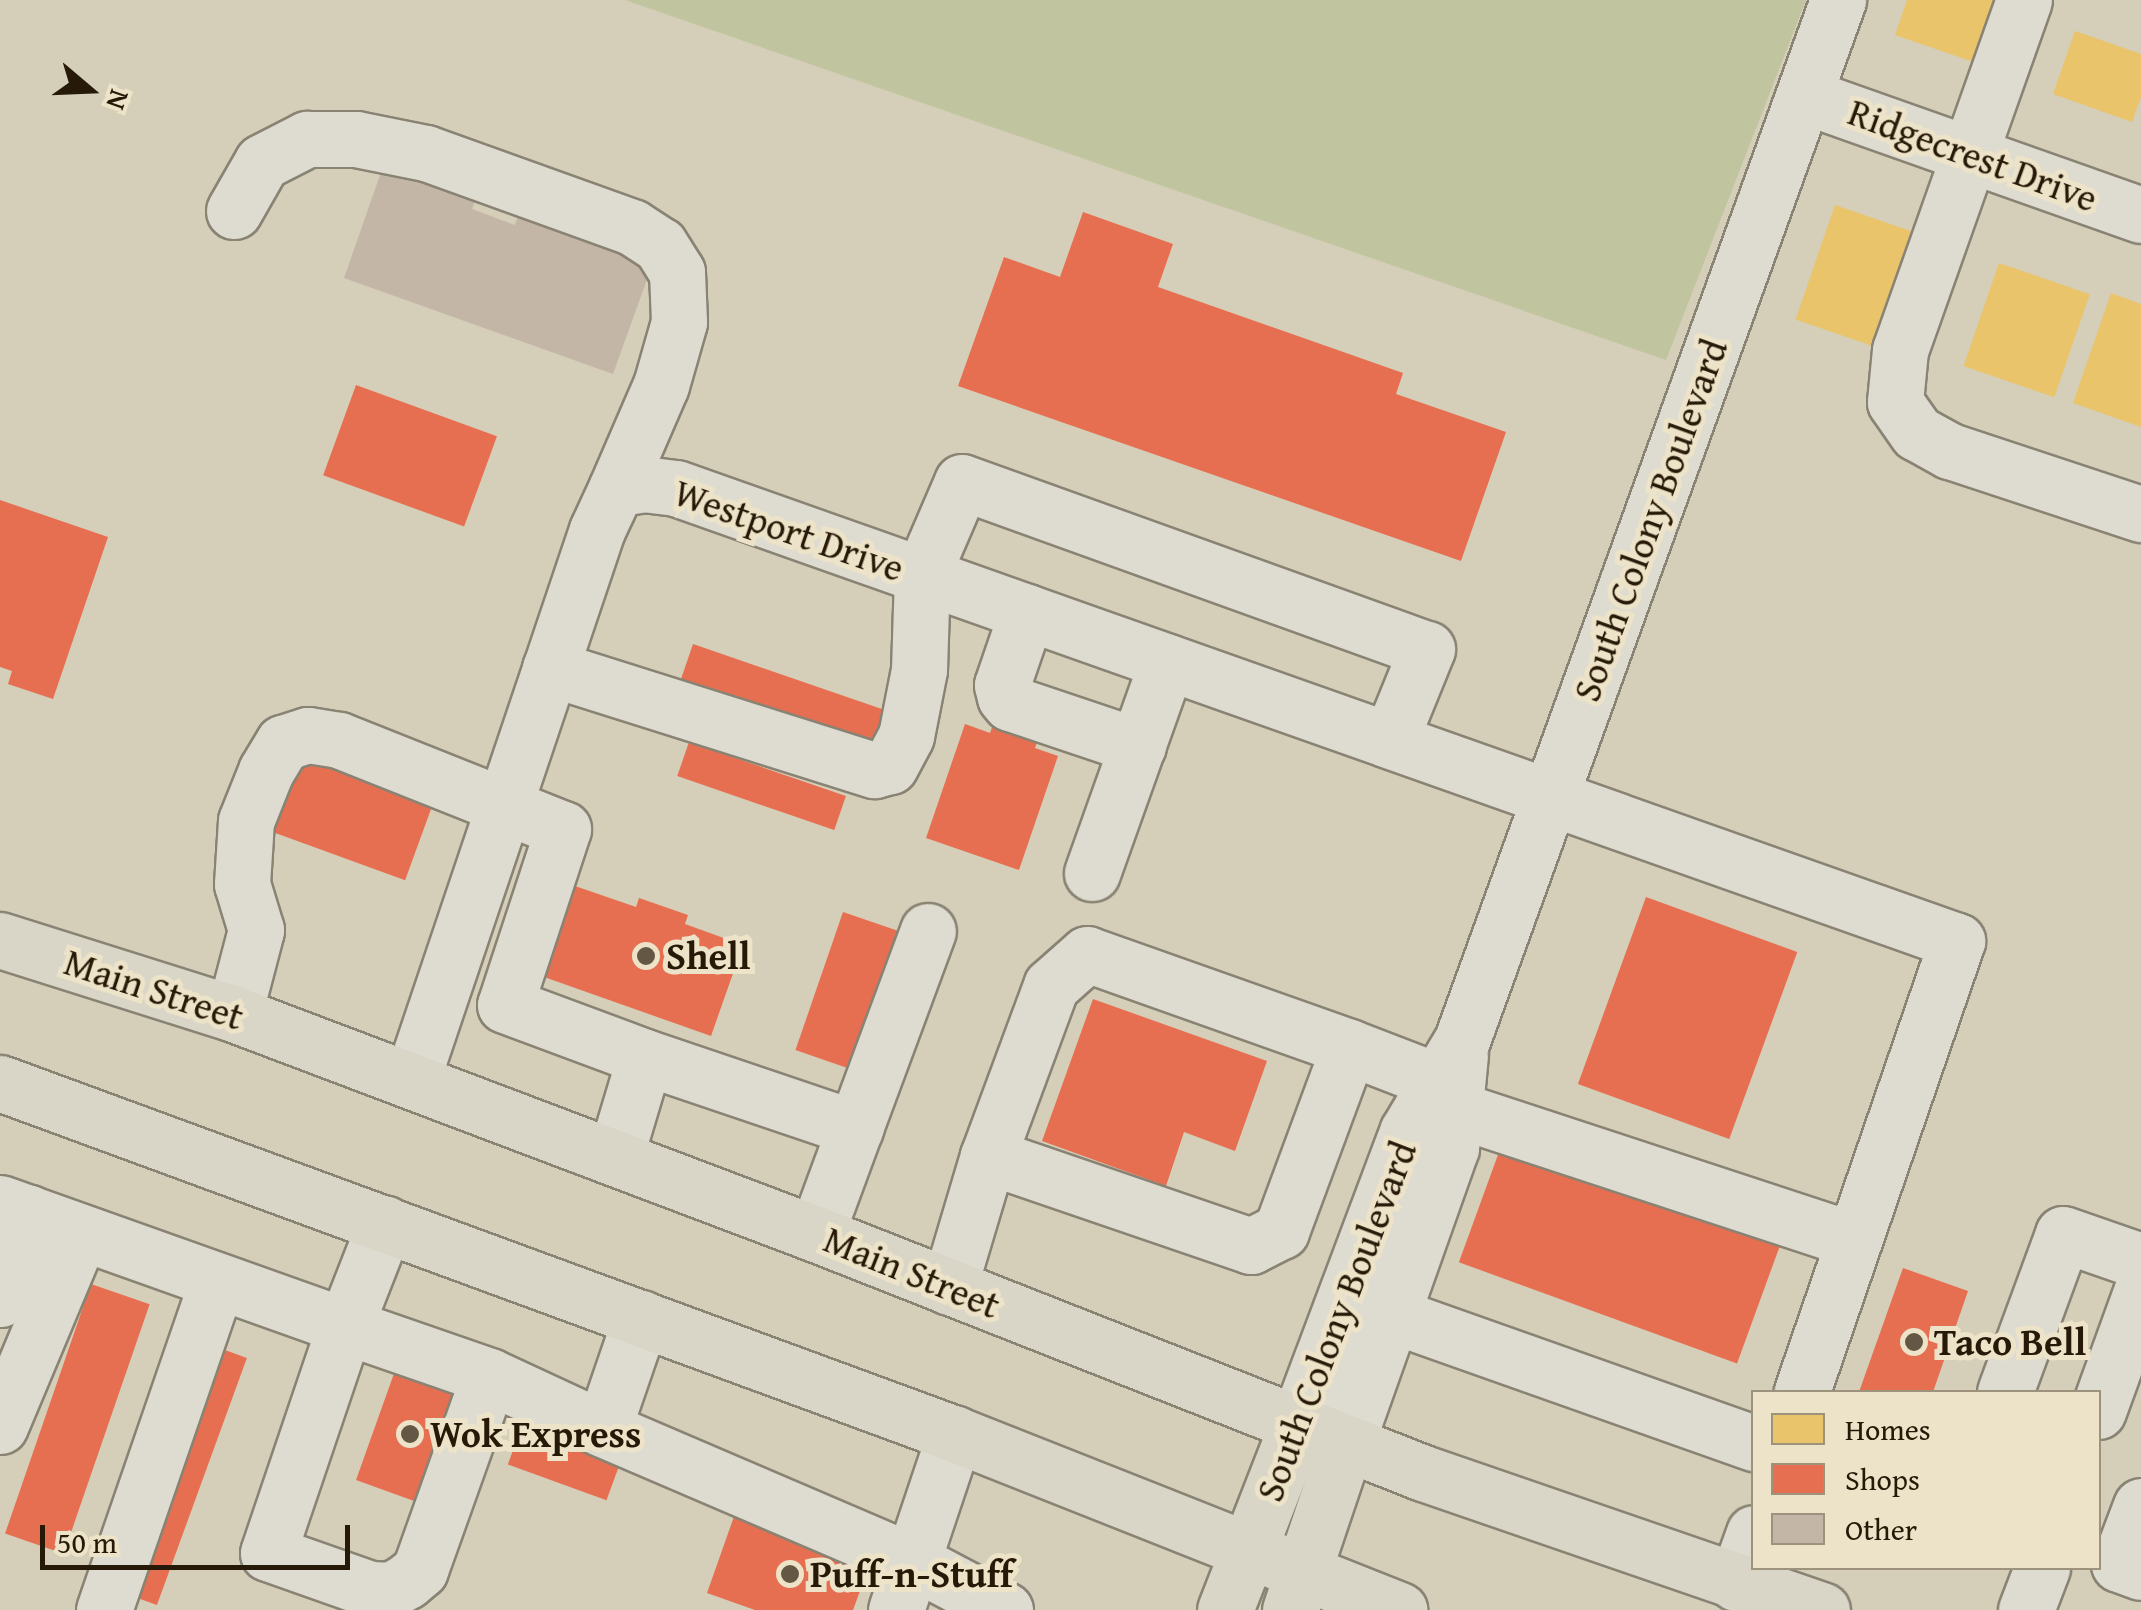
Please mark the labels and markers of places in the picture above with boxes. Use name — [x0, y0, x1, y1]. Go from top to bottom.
place label: Shell — [666, 933, 751, 979]
marker: Shell — [635, 945, 657, 967]
place label: Taco Bell — [1934, 1319, 2086, 1365]
marker: Taco Bell — [1903, 1331, 1925, 1353]
place label: Wok Express — [430, 1411, 641, 1457]
marker: Wok Express — [399, 1423, 421, 1445]
place label: Puff-n-Stuff — [810, 1551, 1013, 1597]
marker: Puff-n-Stuff — [779, 1563, 801, 1585]

